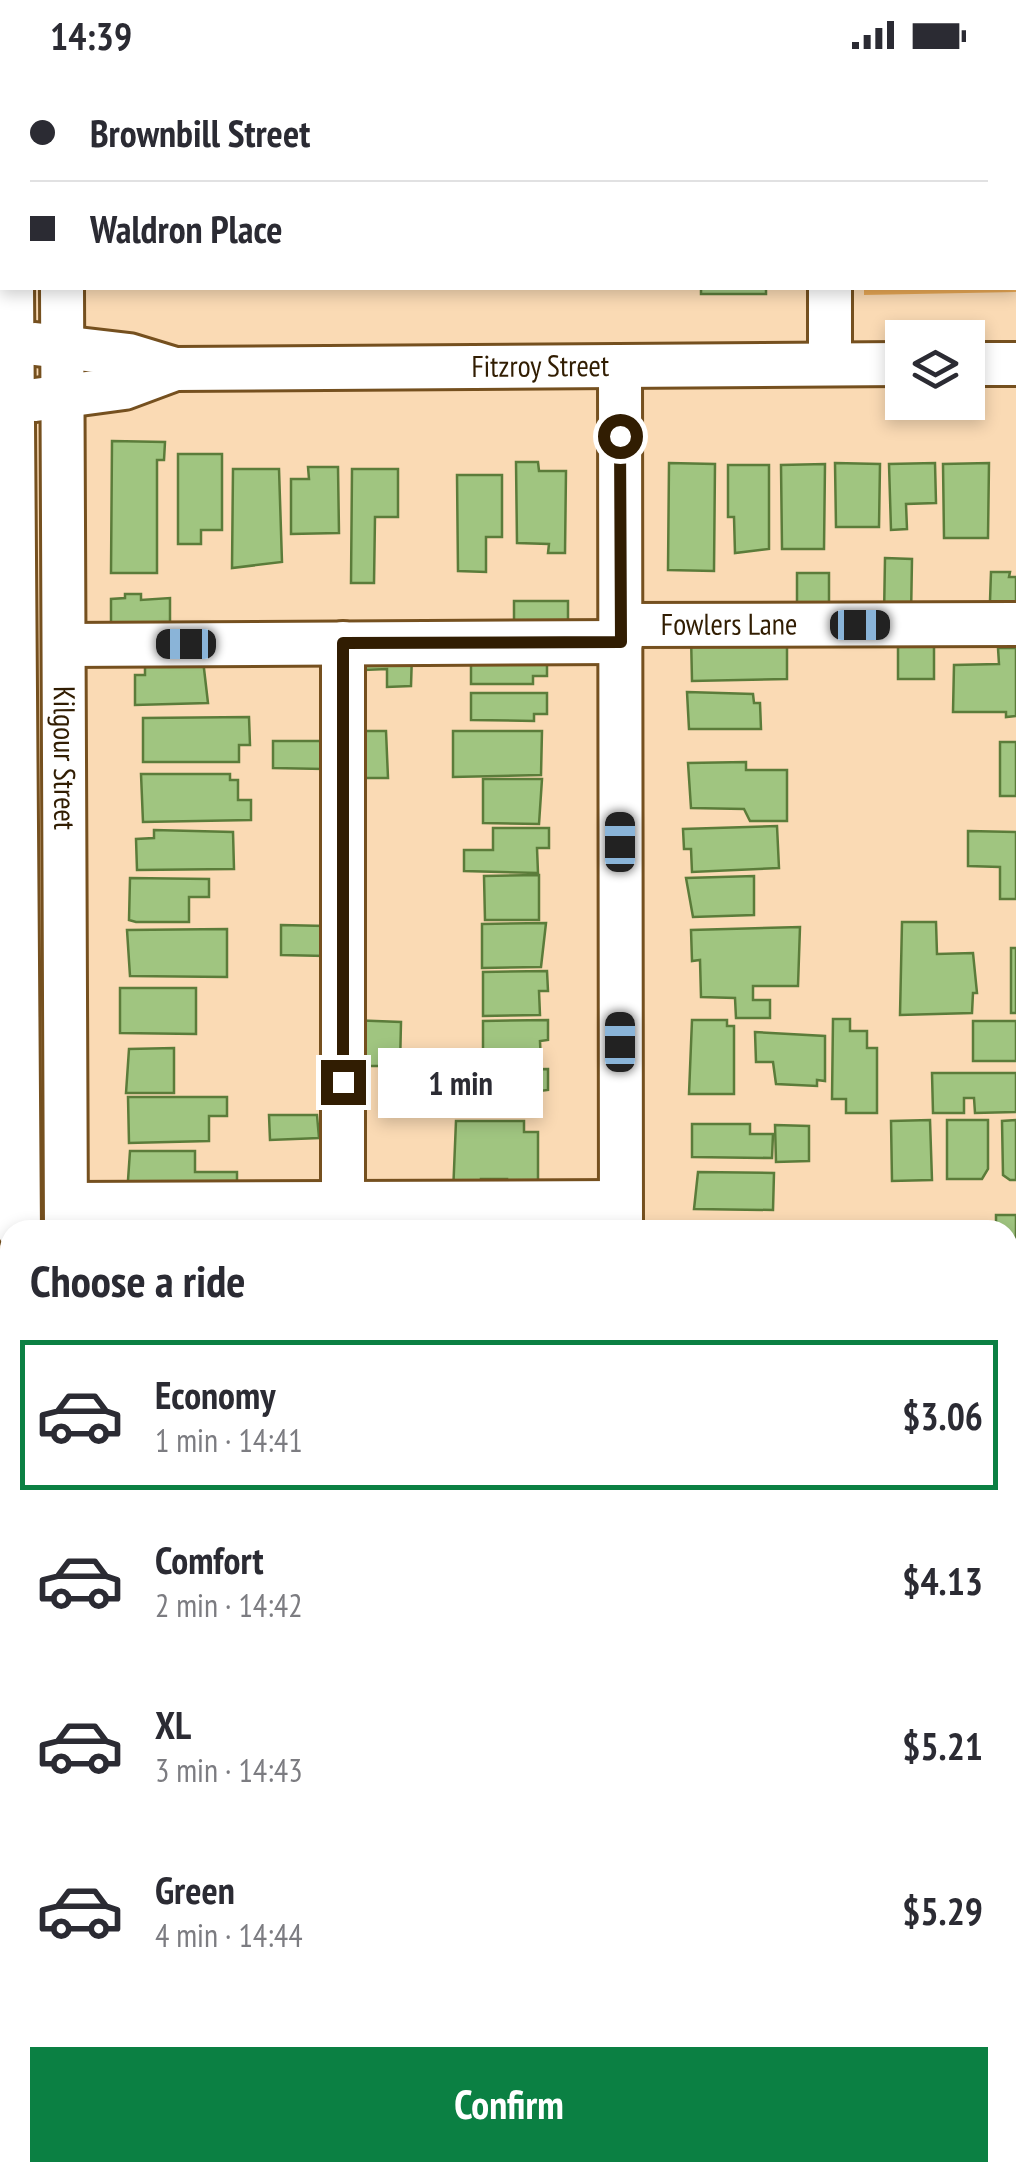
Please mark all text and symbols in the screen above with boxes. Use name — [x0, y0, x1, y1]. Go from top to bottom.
text: 14:39 — [50, 11, 132, 60]
text: Brownbill Street — [90, 108, 310, 157]
text: Waldron Place — [90, 204, 283, 253]
map controls — [885, 320, 985, 420]
button: layers — [885, 320, 985, 420]
street label: Fitzroy Street — [471, 345, 610, 385]
route start — [598, 414, 643, 459]
street label: Fowlers Lane — [661, 604, 797, 643]
car — [830, 610, 890, 640]
car — [156, 629, 216, 659]
street label: Kilgour Street — [46, 686, 85, 831]
car — [605, 812, 635, 872]
car — [605, 1012, 635, 1072]
callout: 1 min — [378, 1047, 543, 1117]
route end — [321, 1060, 366, 1105]
text: 1 min — [428, 1062, 493, 1104]
text: Choose a ride — [30, 1251, 245, 1309]
icon: car — [35, 1370, 125, 1460]
text: Economy — [155, 1370, 275, 1419]
text: $3.06 — [902, 1391, 983, 1440]
text: 1 min · 14:41 — [155, 1419, 303, 1461]
icon: car — [35, 1535, 125, 1625]
text: Comfort — [155, 1535, 264, 1584]
text: $4.13 — [902, 1556, 983, 1605]
text: 2 min · 14:42 — [155, 1584, 303, 1626]
icon: car — [35, 1700, 125, 1790]
text: XL — [155, 1700, 191, 1749]
text: $5.21 — [902, 1721, 983, 1770]
text: 3 min · 14:43 — [155, 1749, 303, 1791]
icon: car — [35, 1865, 125, 1955]
text: Green — [155, 1865, 235, 1914]
text: $5.29 — [902, 1886, 983, 1935]
text: 4 min · 14:44 — [155, 1914, 303, 1956]
button: Confirm — [30, 2047, 988, 2162]

